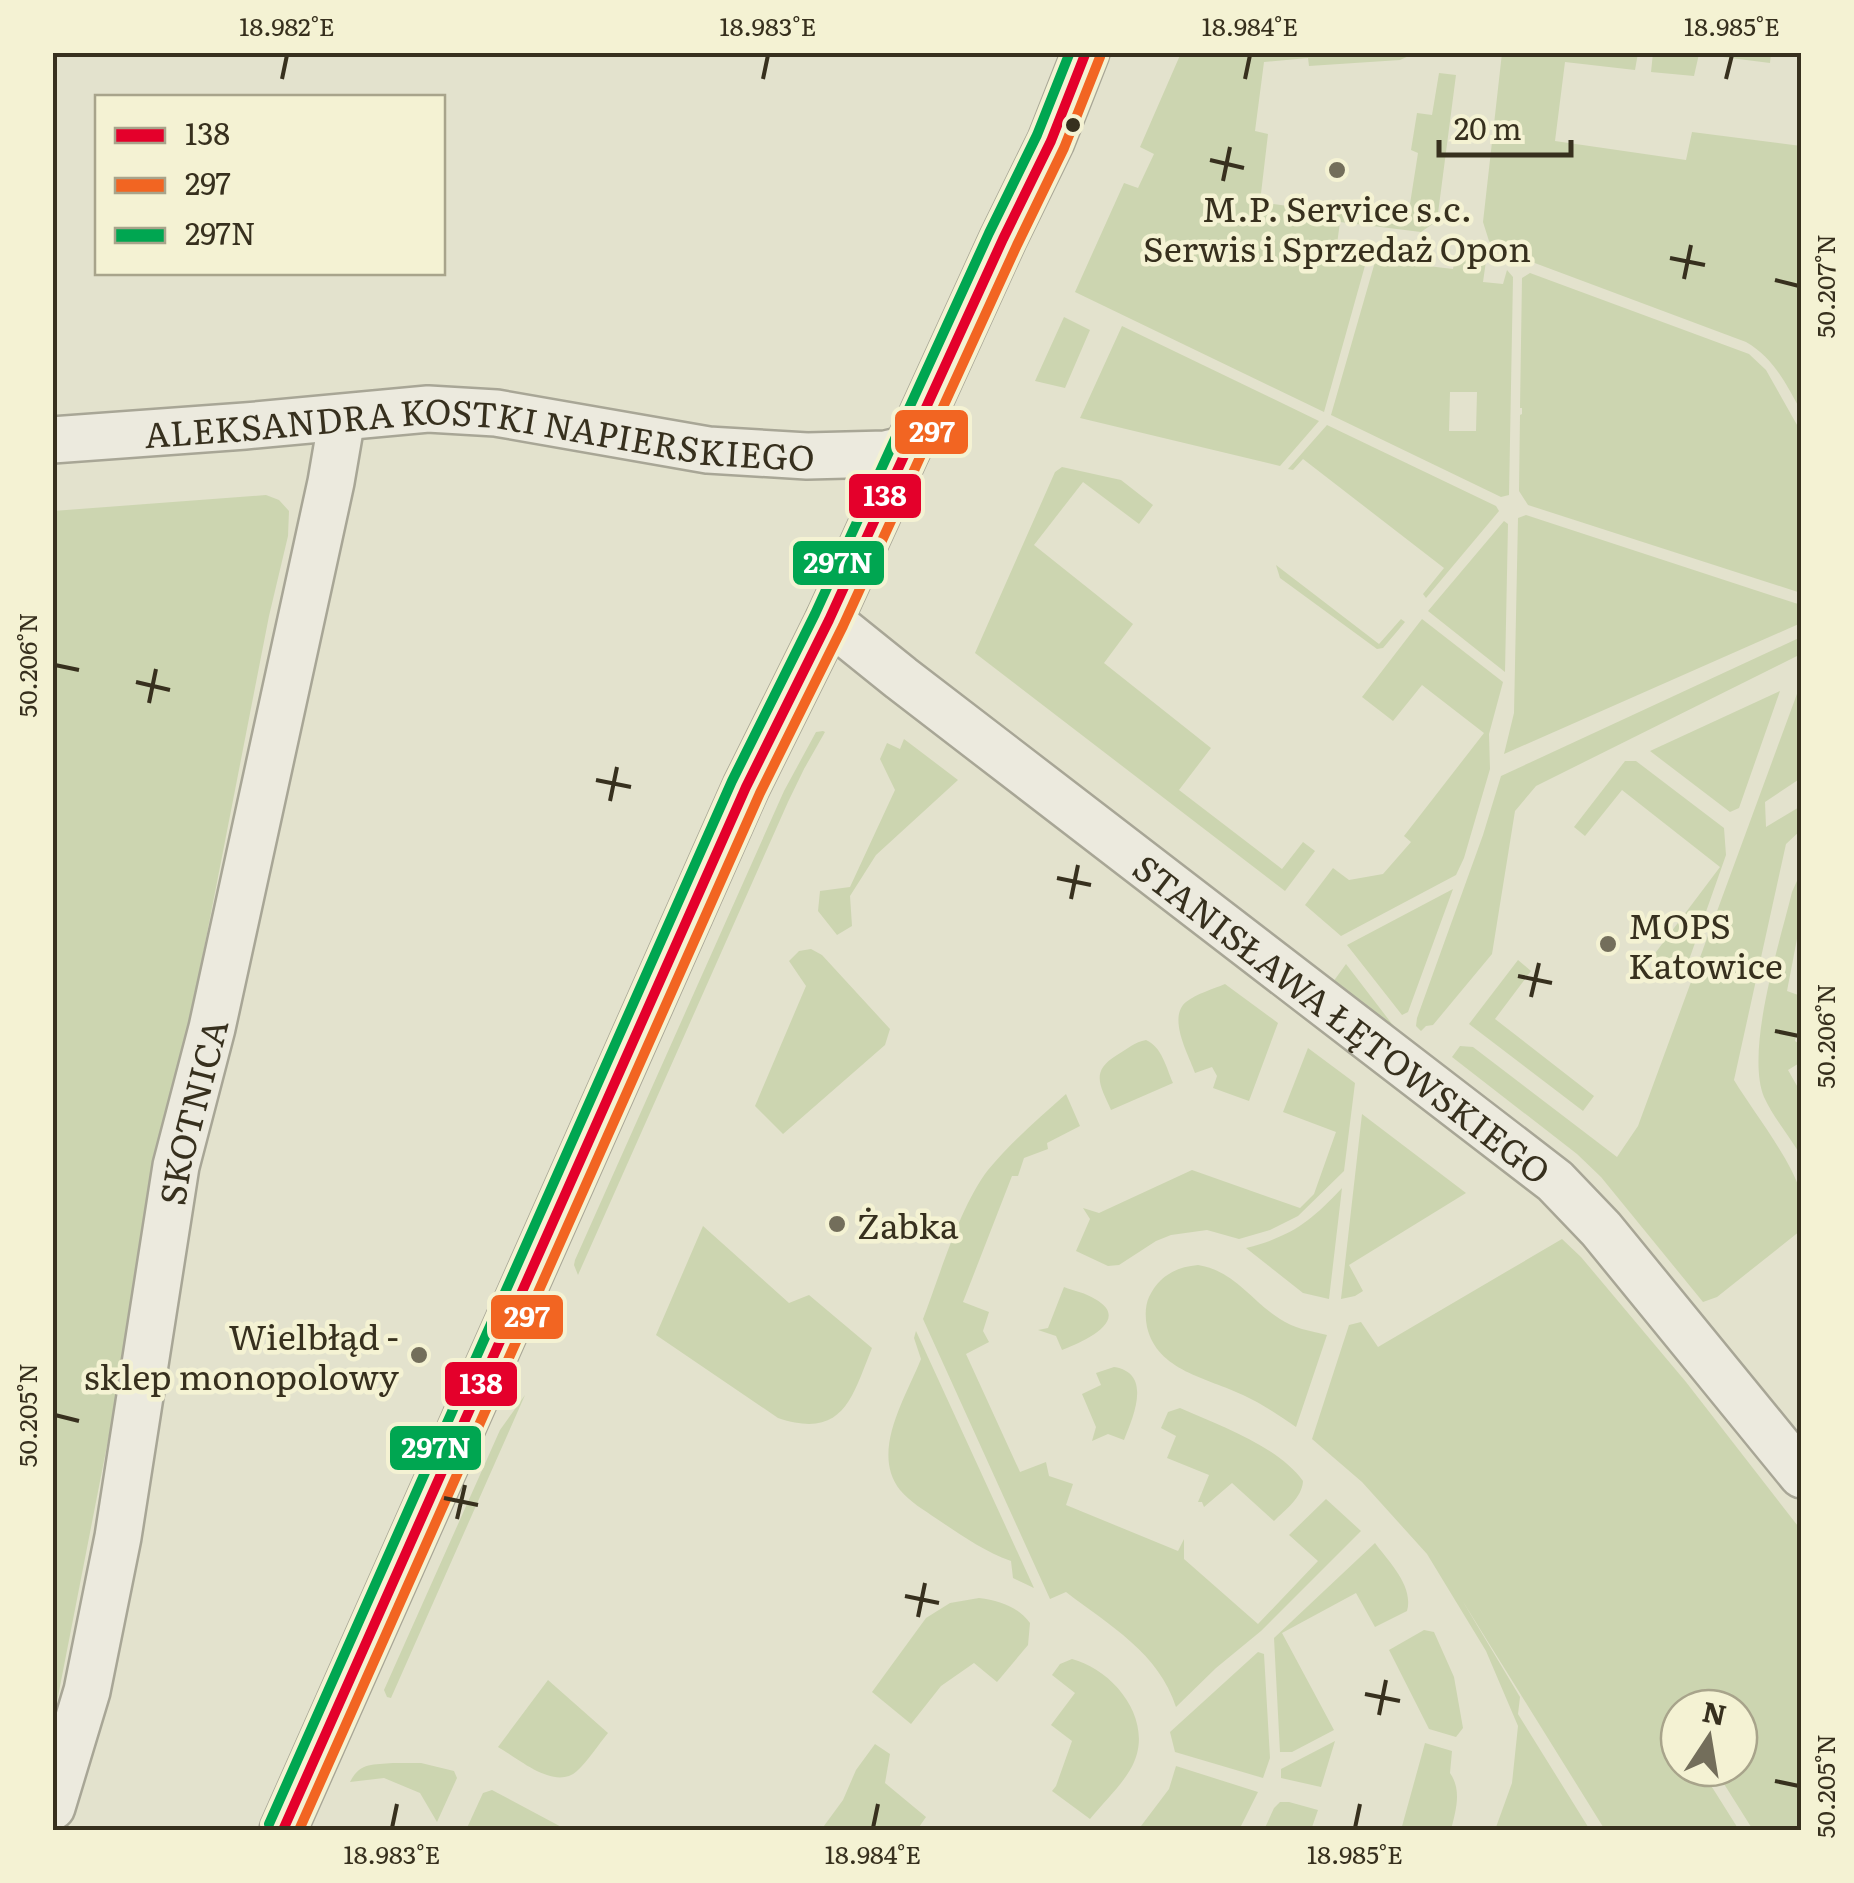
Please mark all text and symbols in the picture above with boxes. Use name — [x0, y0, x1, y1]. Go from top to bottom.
text: 18.982°E — [239, 7, 335, 44]
text: 18.983°E — [720, 7, 816, 44]
text: 18.984°E — [1202, 7, 1298, 44]
text: 18.985°E — [1684, 7, 1780, 44]
legend — [95, 95, 445, 275]
scale bar — [1439, 95, 1572, 157]
text: 20 m — [1454, 105, 1522, 149]
text: 138 — [185, 110, 230, 154]
unlabelled marker — [1063, 115, 1083, 135]
marker: M.P. Service s.c. Serwis i Sprzedaż Opon — [1326, 159, 1348, 181]
text: 297 — [185, 160, 231, 204]
place label: M.P. Service s.c. Serwis i Sprzedaż Opon — [1143, 181, 1531, 273]
text: 297N — [185, 210, 256, 254]
text: 50.207°N — [1806, 234, 1843, 338]
street label: ALEKSANDRA KOSTKI NAPIERSKIEGO — [142, 383, 816, 482]
line badge: 297 — [893, 408, 970, 456]
text: 297 — [909, 409, 956, 451]
line badge: 138 — [847, 472, 923, 520]
text: 138 — [863, 473, 907, 515]
line badge: 297N — [791, 539, 886, 587]
text: 297N — [803, 540, 873, 582]
text: 50.206°N — [8, 612, 45, 718]
street label: STANISŁAWA ŁĘTOWSKIEGO — [1123, 841, 1563, 1195]
place label: MOPS Katowice — [1628, 898, 1783, 990]
marker: MOPS Katowice — [1597, 933, 1619, 955]
text: 50.206°N — [1806, 983, 1843, 1089]
street label: SKOTNICA — [144, 1013, 239, 1209]
place label: Żabka — [857, 1198, 959, 1250]
marker: Żabka — [826, 1213, 848, 1235]
line badge: 297 — [489, 1293, 565, 1341]
text: 297 — [504, 1294, 551, 1336]
place label: Wielbłąd - sklep monopolowy — [84, 1309, 400, 1401]
marker: Wielbłąd - sklep monopolowy — [408, 1344, 430, 1366]
line badge: 138 — [443, 1360, 519, 1408]
text: 138 — [459, 1361, 503, 1403]
text: 50.205°N — [8, 1363, 45, 1467]
line badge: 297N — [388, 1424, 483, 1472]
text: 297N — [401, 1425, 471, 1467]
north arrow — [1659, 1688, 1759, 1788]
text: N — [1699, 1689, 1730, 1735]
text: 50.205°N — [1806, 1734, 1843, 1838]
text: 18.983°E — [344, 1835, 440, 1872]
text: 18.984°E — [825, 1835, 921, 1872]
text: 18.985°E — [1307, 1835, 1403, 1872]

